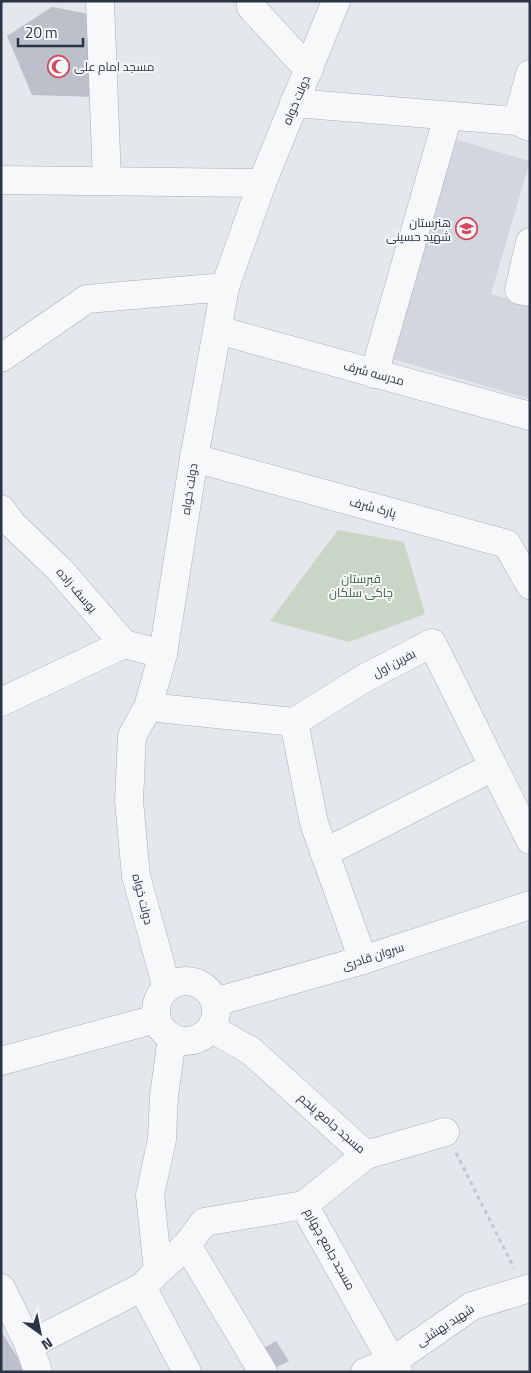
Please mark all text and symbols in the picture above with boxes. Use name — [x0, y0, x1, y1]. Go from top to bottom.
scale bar — [18, 15, 82, 47]
text: 20 m — [25, 21, 58, 44]
mosque icon: مسجد امام علی — [46, 54, 70, 78]
place label: مسجد امام علی — [74, 57, 154, 76]
street label: دولت خواه — [277, 72, 315, 128]
place label: هنرستان شهید حسینی — [386, 213, 451, 246]
school or university icon: هنرستان شهید حسینی — [455, 217, 479, 241]
street label: مدرسه شرف — [341, 356, 407, 390]
street label: دولت خواه — [176, 462, 202, 516]
street label: پارک شرف — [348, 492, 399, 523]
street label: یوسف زاده — [52, 563, 103, 617]
park label: قبرستان چاکی سلکان — [329, 569, 393, 602]
street label: بفرین اول — [369, 644, 419, 682]
street label: دولت خواه — [128, 872, 159, 927]
street label: سروان قادری — [340, 937, 406, 975]
street label: مسجد جامع پنجم — [294, 1088, 370, 1158]
street label: مسجد جامع چهارم — [300, 1204, 360, 1294]
street label: شهید بهشتی — [412, 1299, 478, 1351]
north arrow — [15, 1308, 65, 1358]
text: N — [38, 1333, 57, 1356]

